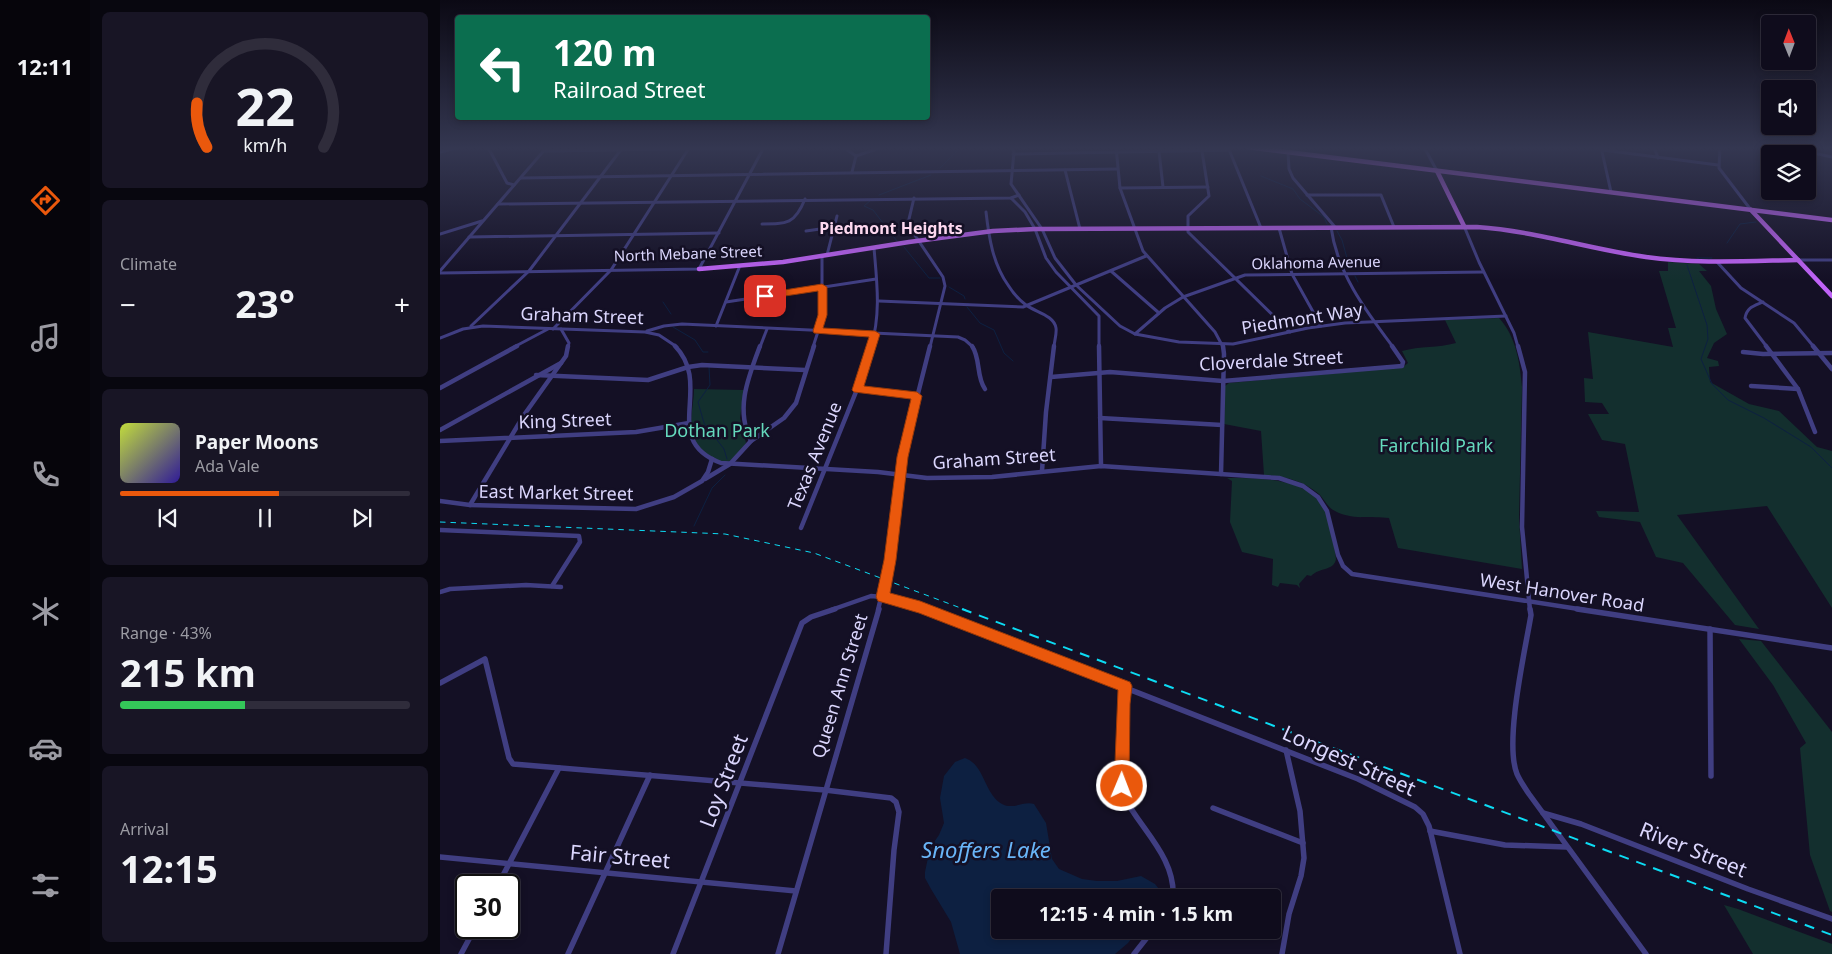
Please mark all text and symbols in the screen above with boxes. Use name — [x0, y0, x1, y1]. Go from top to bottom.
north arrow — [1761, 15, 1816, 70]
map controls — [1761, 15, 1816, 200]
text: 120 m — [553, 29, 656, 76]
icon: left — [470, 35, 535, 100]
text: 12:11 — [17, 51, 73, 81]
text: 22 — [235, 70, 295, 141]
text: Railroad Street — [553, 74, 705, 104]
button: sound — [1761, 80, 1816, 135]
text: km/h — [243, 133, 287, 157]
button: layers — [1761, 145, 1816, 200]
icon: directions — [28, 183, 63, 218]
district label: Piedmont Heights — [819, 217, 963, 239]
street label: North Mebane Street — [613, 240, 763, 266]
street label: Oklahoma Avenue — [1251, 251, 1381, 273]
text: Climate — [120, 253, 177, 275]
pin — [744, 275, 786, 317]
text: 23° — [235, 277, 295, 329]
icon: arrive — [751, 282, 779, 310]
text: − — [120, 285, 136, 323]
text: + — [394, 285, 410, 323]
street label: Piedmont Way — [1240, 296, 1365, 339]
street label: Graham Street — [520, 301, 645, 329]
icon: music — [28, 320, 63, 355]
street label: Cloverdale Street — [1199, 344, 1344, 376]
street label: Texas Avenue — [781, 398, 847, 513]
street label: King Street — [518, 406, 612, 434]
park label: Dothan Park — [664, 418, 770, 442]
text: Paper Moons — [195, 429, 319, 455]
park label: Fairchild Park — [1379, 433, 1493, 457]
street label: Graham Street — [932, 442, 1057, 474]
text: Ada Vale — [195, 455, 260, 477]
icon: phone — [28, 457, 63, 492]
street label: East Market Street — [478, 479, 634, 505]
icon: previous — [154, 504, 182, 532]
icon: pause — [251, 504, 279, 532]
icon: next — [348, 504, 376, 532]
street label: West Hanover Road — [1478, 567, 1646, 617]
icon: climate — [28, 594, 63, 629]
street label: Queen Ann Street — [806, 610, 873, 761]
text: Range · 43% — [120, 622, 212, 644]
text: 215 km — [120, 646, 256, 698]
street label: Longest Street — [1278, 718, 1421, 802]
street label: Loy Street — [692, 729, 754, 831]
icon: car — [28, 731, 63, 766]
position arrow — [1095, 759, 1147, 811]
street label: River Street — [1635, 815, 1752, 884]
text: Arrival — [120, 818, 169, 840]
water label: Snoffers Lake — [921, 834, 1051, 864]
street label: Fair Street — [569, 838, 672, 874]
text: 12:15 — [120, 842, 218, 894]
icon: filters — [28, 868, 63, 903]
speed limit sign: 30 — [455, 874, 520, 939]
text: 12:15 · 4 min · 1.5 km — [1039, 901, 1233, 927]

